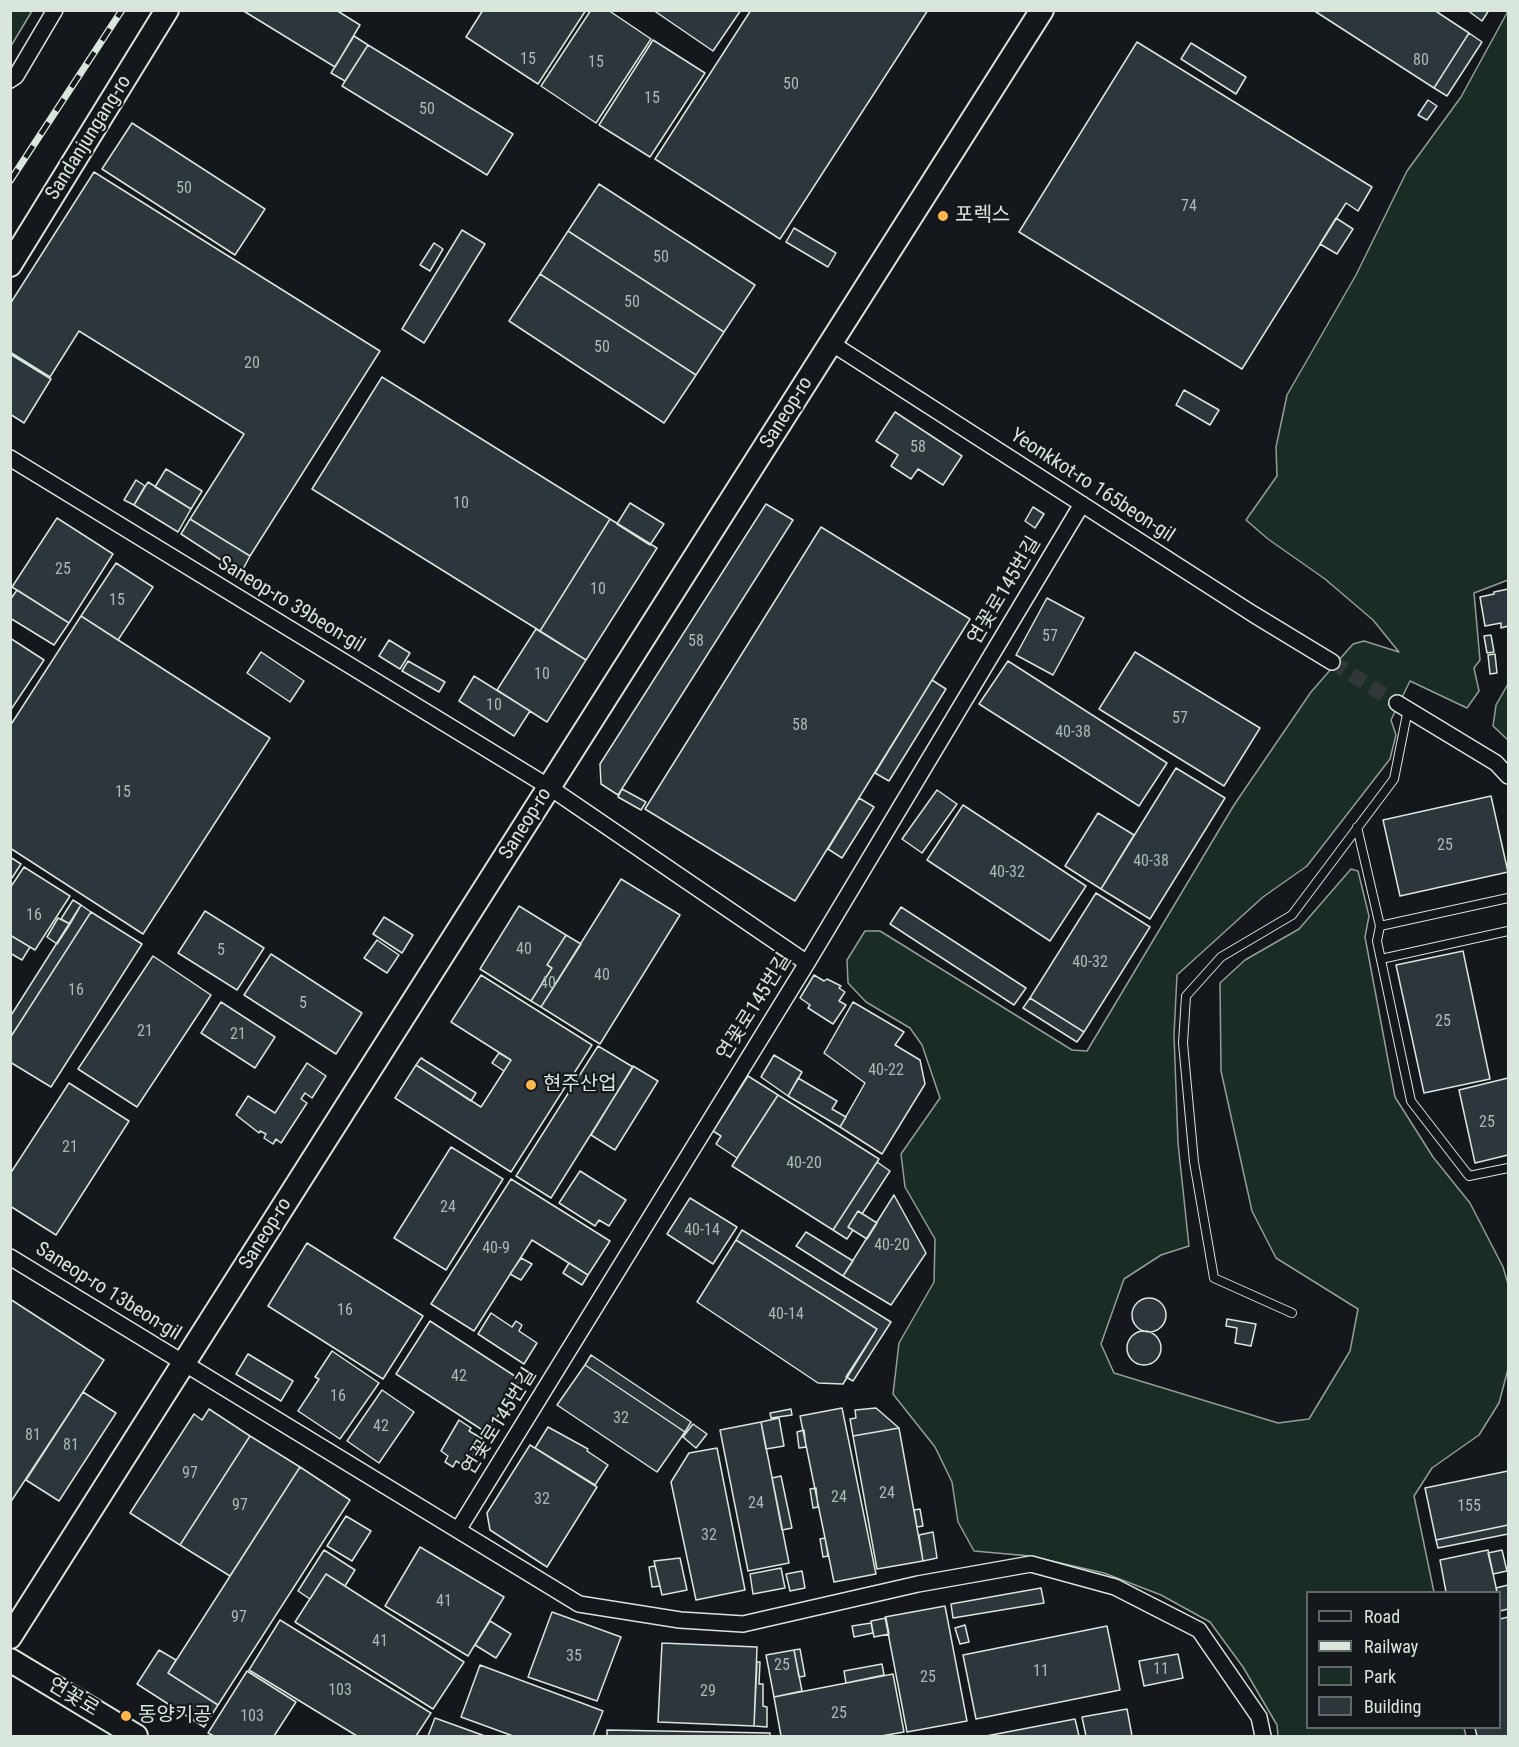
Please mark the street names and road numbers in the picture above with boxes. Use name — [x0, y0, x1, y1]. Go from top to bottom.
street label: Sandanjungang-ro — [41, 71, 137, 205]
street label: Saneop-ro — [756, 373, 818, 453]
street label: Yeonkkot-ro 165beon-gil — [1005, 424, 1179, 548]
street label: 연꽃로145번길 — [963, 533, 1047, 649]
street label: Saneop-ro 39beon-gil — [213, 552, 369, 658]
street label: Saneop-ro — [495, 784, 557, 864]
street label: 연꽃로145번길 — [713, 949, 797, 1065]
street label: Saneop-ro — [235, 1194, 297, 1274]
street label: Saneop-ro 13beon-gil — [31, 1238, 185, 1346]
street label: 연꽃로145번길 — [458, 1364, 542, 1480]
street label: 연꽃로 — [43, 1673, 103, 1723]

